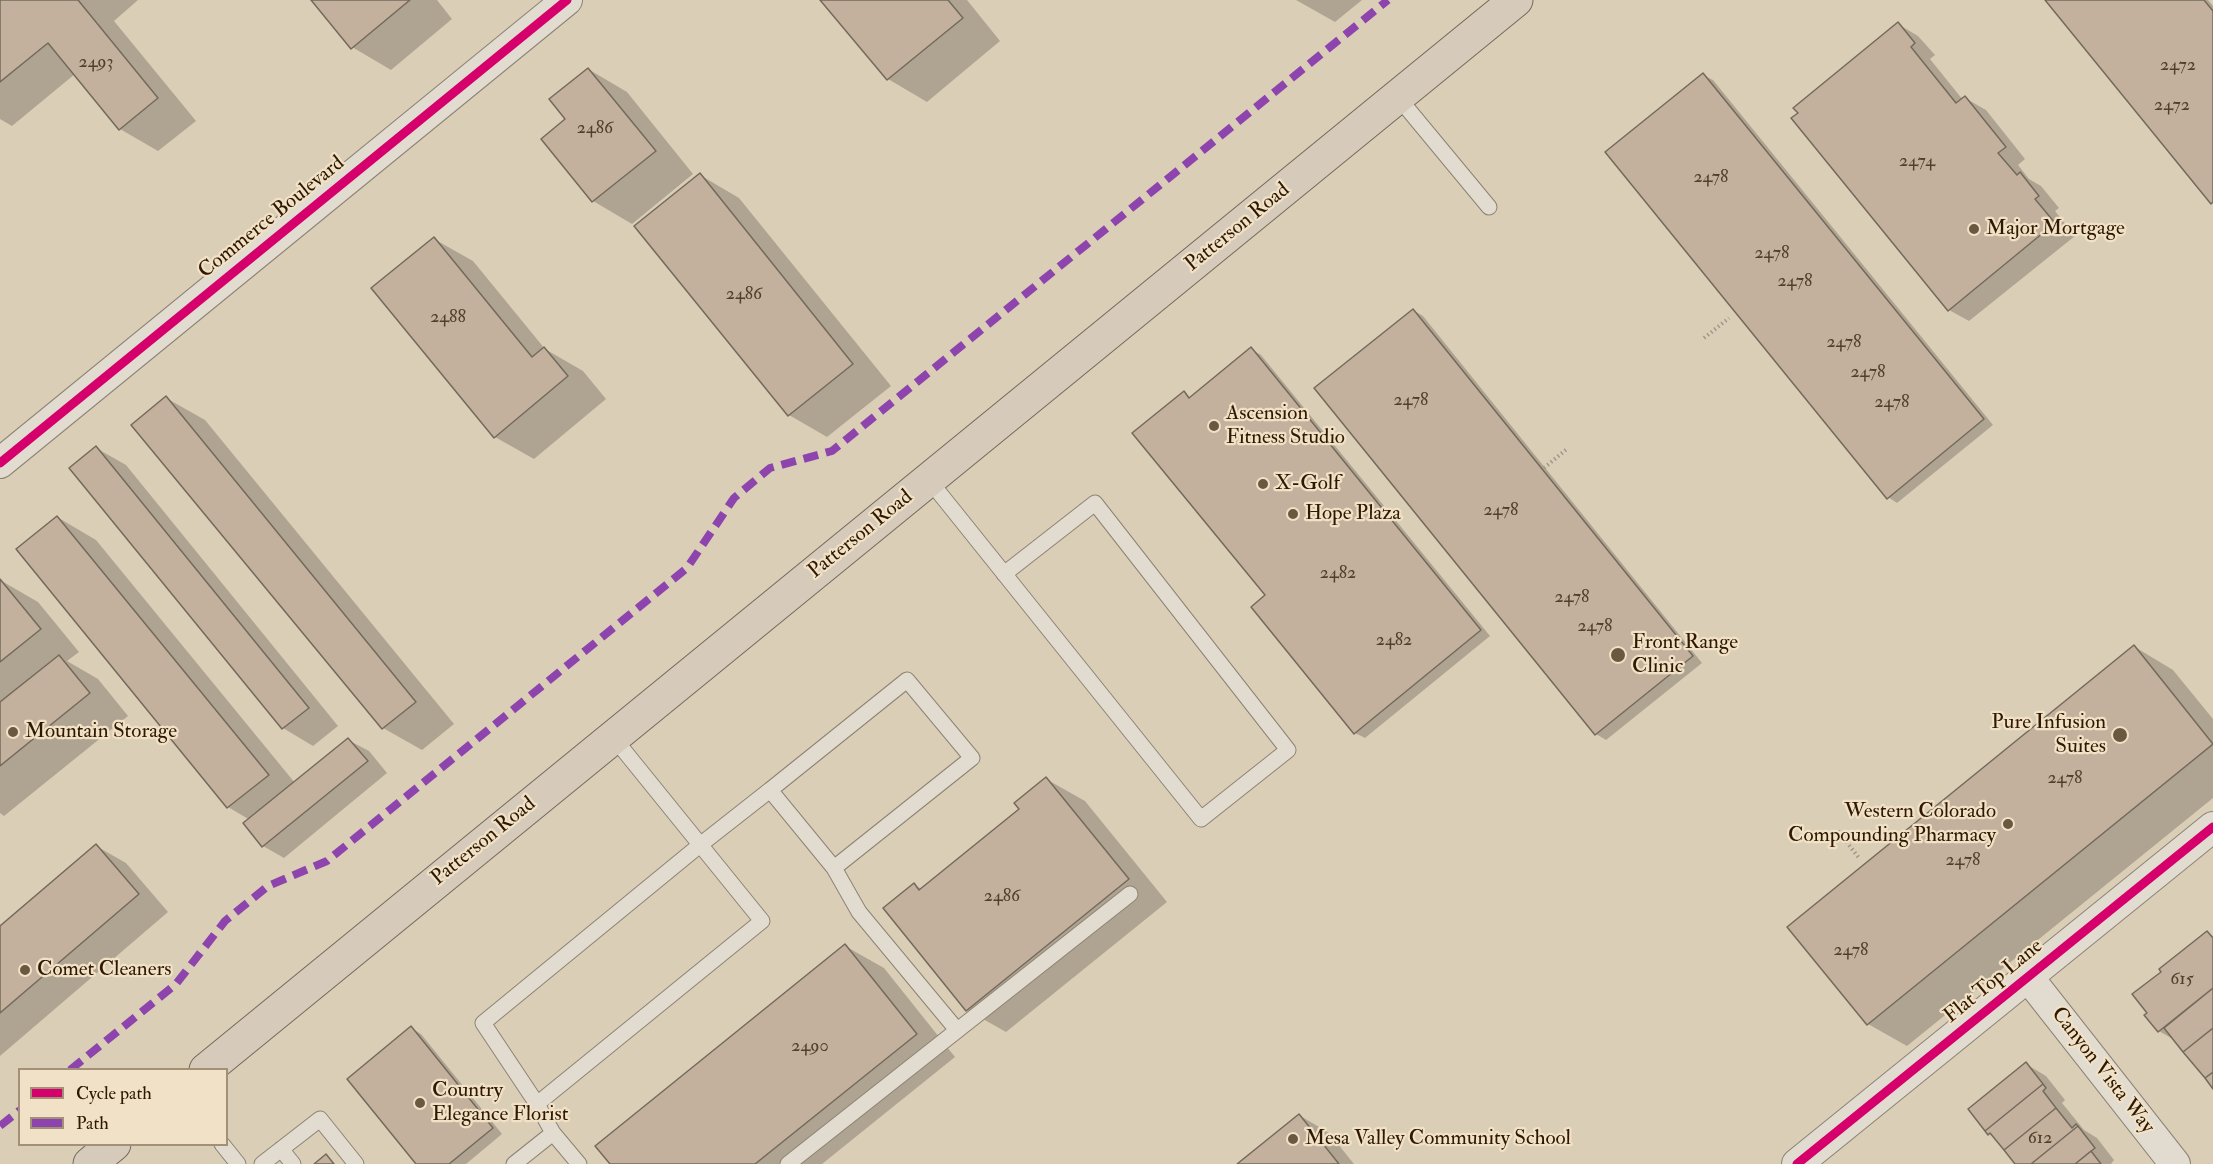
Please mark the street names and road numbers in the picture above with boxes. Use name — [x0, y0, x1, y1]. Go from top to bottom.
street label: Commerce Boulevard — [194, 151, 350, 285]
street label: Patterson Road — [1181, 178, 1295, 278]
street label: Patterson Road — [804, 485, 918, 585]
street label: Patterson Road — [427, 792, 541, 892]
street label: Flat Top Lane — [1939, 934, 2049, 1030]
street label: Canyon Vista Way — [2045, 1003, 2159, 1139]

